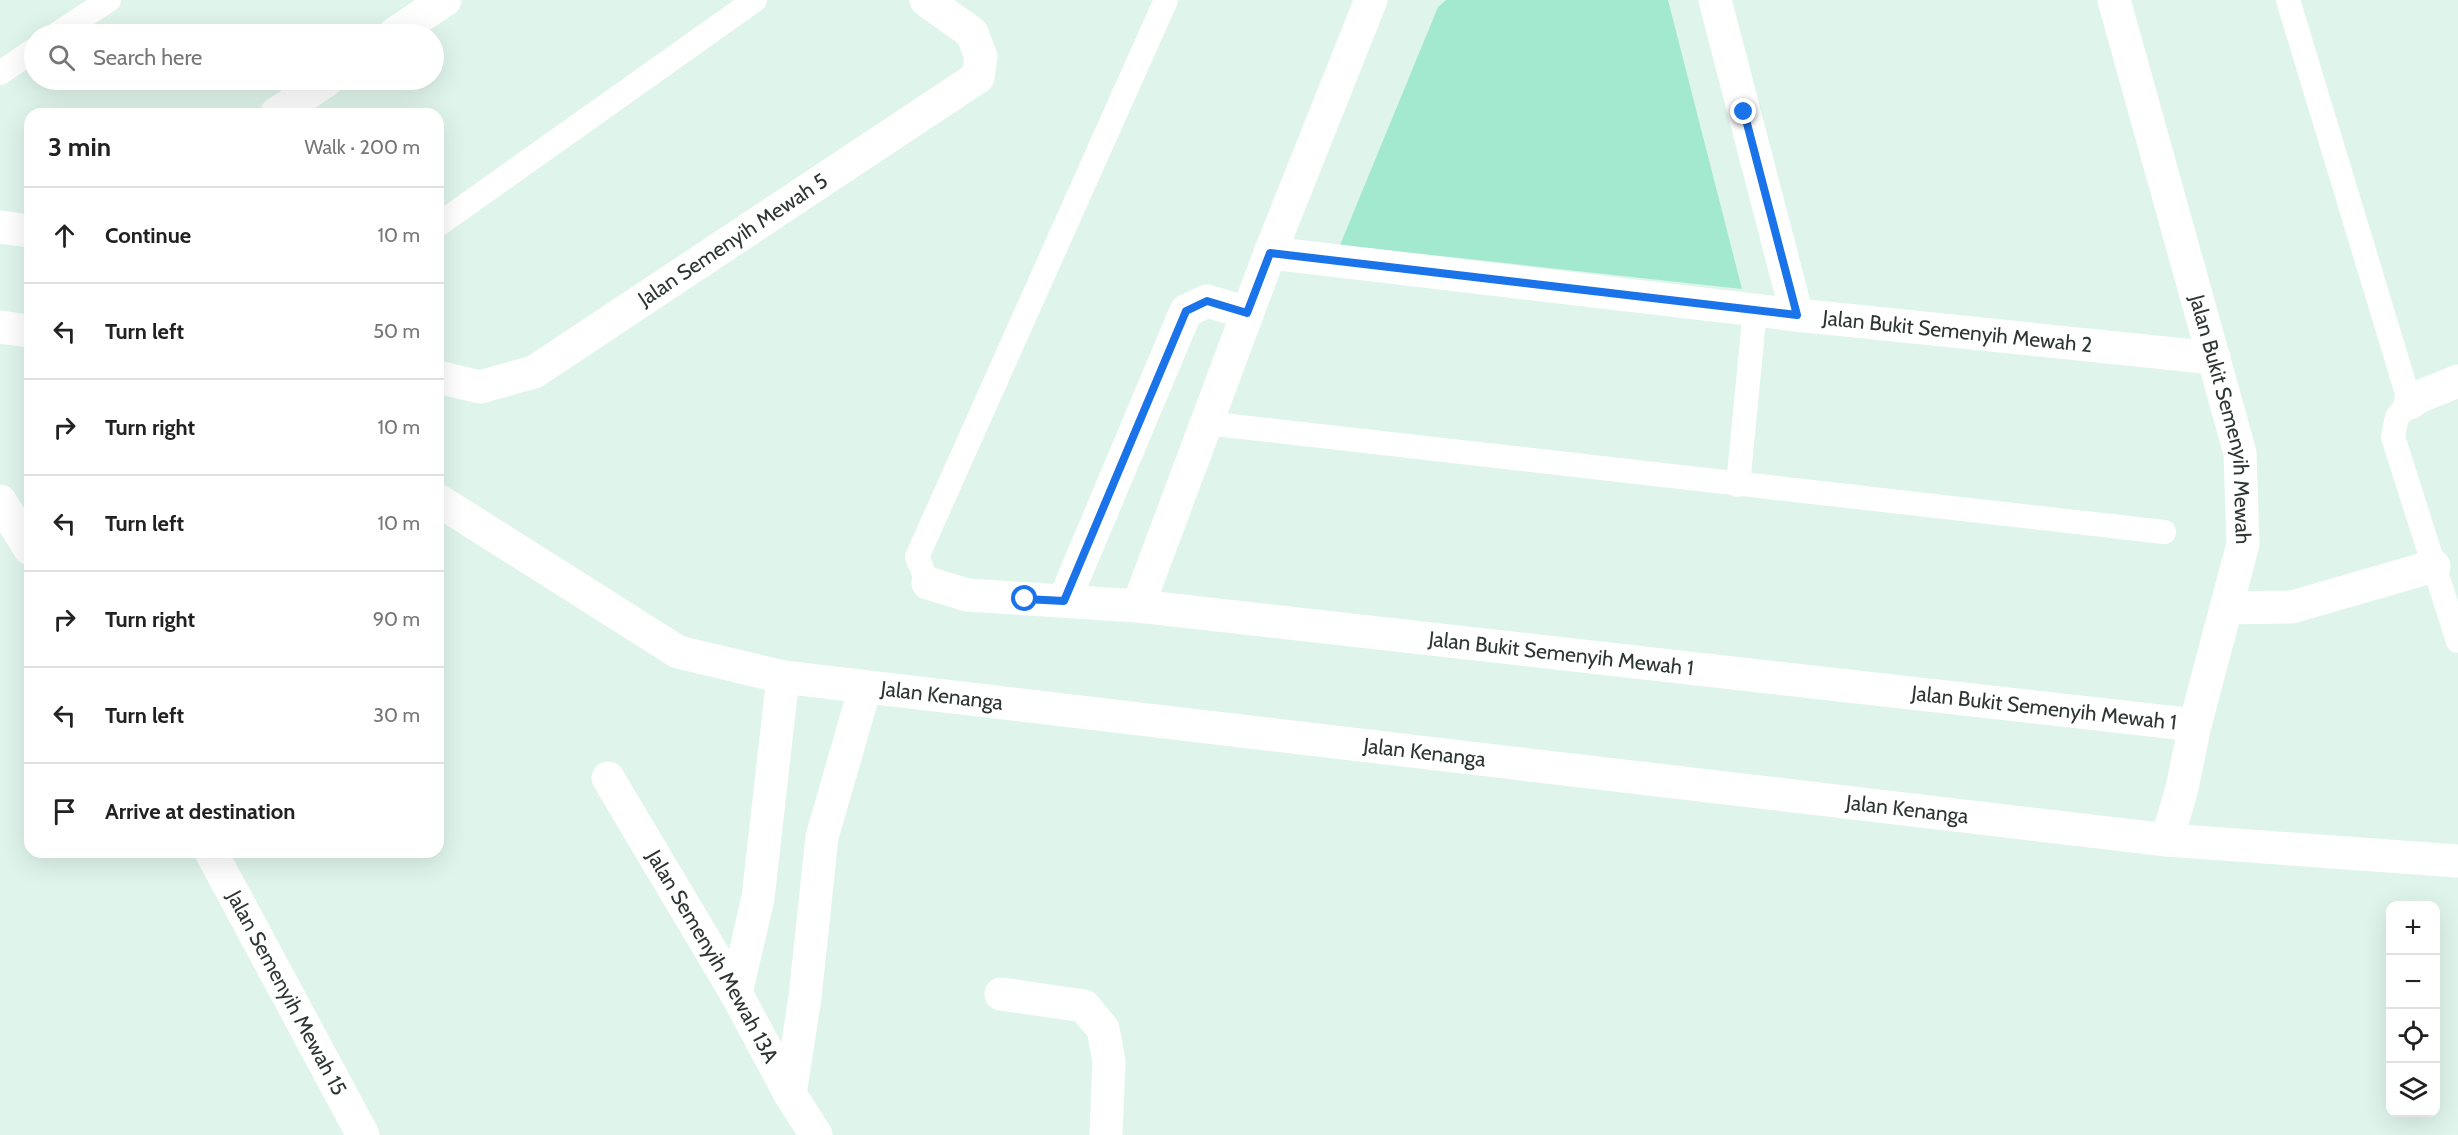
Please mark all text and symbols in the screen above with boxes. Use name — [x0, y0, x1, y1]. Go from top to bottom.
search box — [24, 24, 444, 90]
icon: search — [45, 41, 78, 74]
text: Search here — [93, 44, 202, 71]
route end — [1730, 98, 1756, 124]
text: 3 min — [48, 131, 111, 163]
text: Walk · 200 m — [304, 135, 420, 159]
street label: Jalan Semenyih Mewah 5 — [632, 168, 832, 312]
icon: ahead — [48, 219, 81, 252]
text: Continue — [105, 222, 191, 249]
text: 10 m — [377, 223, 420, 247]
street label: Jalan Bukit Semenyih Mewah — [2184, 291, 2256, 545]
street label: Jalan Bukit Semenyih Mewah 2 — [1821, 305, 2094, 357]
icon: left — [48, 315, 81, 348]
text: Turn left — [105, 318, 184, 345]
text: 50 m — [373, 319, 420, 343]
icon: right — [48, 411, 81, 444]
text: Turn right — [105, 414, 195, 441]
text: 10 m — [377, 415, 420, 439]
icon: left — [48, 507, 81, 540]
text: Turn left — [105, 510, 184, 537]
text: 10 m — [377, 511, 420, 535]
route start — [1011, 585, 1037, 611]
icon: right — [48, 603, 81, 636]
text: Turn right — [105, 606, 195, 633]
text: 90 m — [373, 607, 420, 631]
street label: Jalan Bukit Semenyih Mewah 1 — [1426, 626, 1695, 680]
street label: Jalan Kenanga — [878, 675, 1004, 715]
street label: Jalan Bukit Semenyih Mewah 1 — [1909, 680, 2178, 735]
icon: left — [48, 699, 81, 732]
text: Turn left — [105, 702, 184, 729]
text: 30 m — [373, 703, 420, 727]
street label: Jalan Kenanga — [1361, 732, 1487, 772]
street label: Jalan Kenanga — [1844, 789, 1970, 829]
icon: arrive — [48, 795, 81, 828]
text: Arrive at destination — [105, 798, 295, 825]
street label: Jalan Semenyih Mewah 13A — [641, 844, 784, 1067]
street label: Jalan Semenyih Mewah 15 — [222, 885, 352, 1099]
map controls — [2386, 901, 2440, 1117]
button: + — [2386, 901, 2440, 955]
button: − — [2386, 955, 2440, 1009]
button: locate — [2386, 1009, 2440, 1063]
button: layers — [2386, 1063, 2440, 1117]

